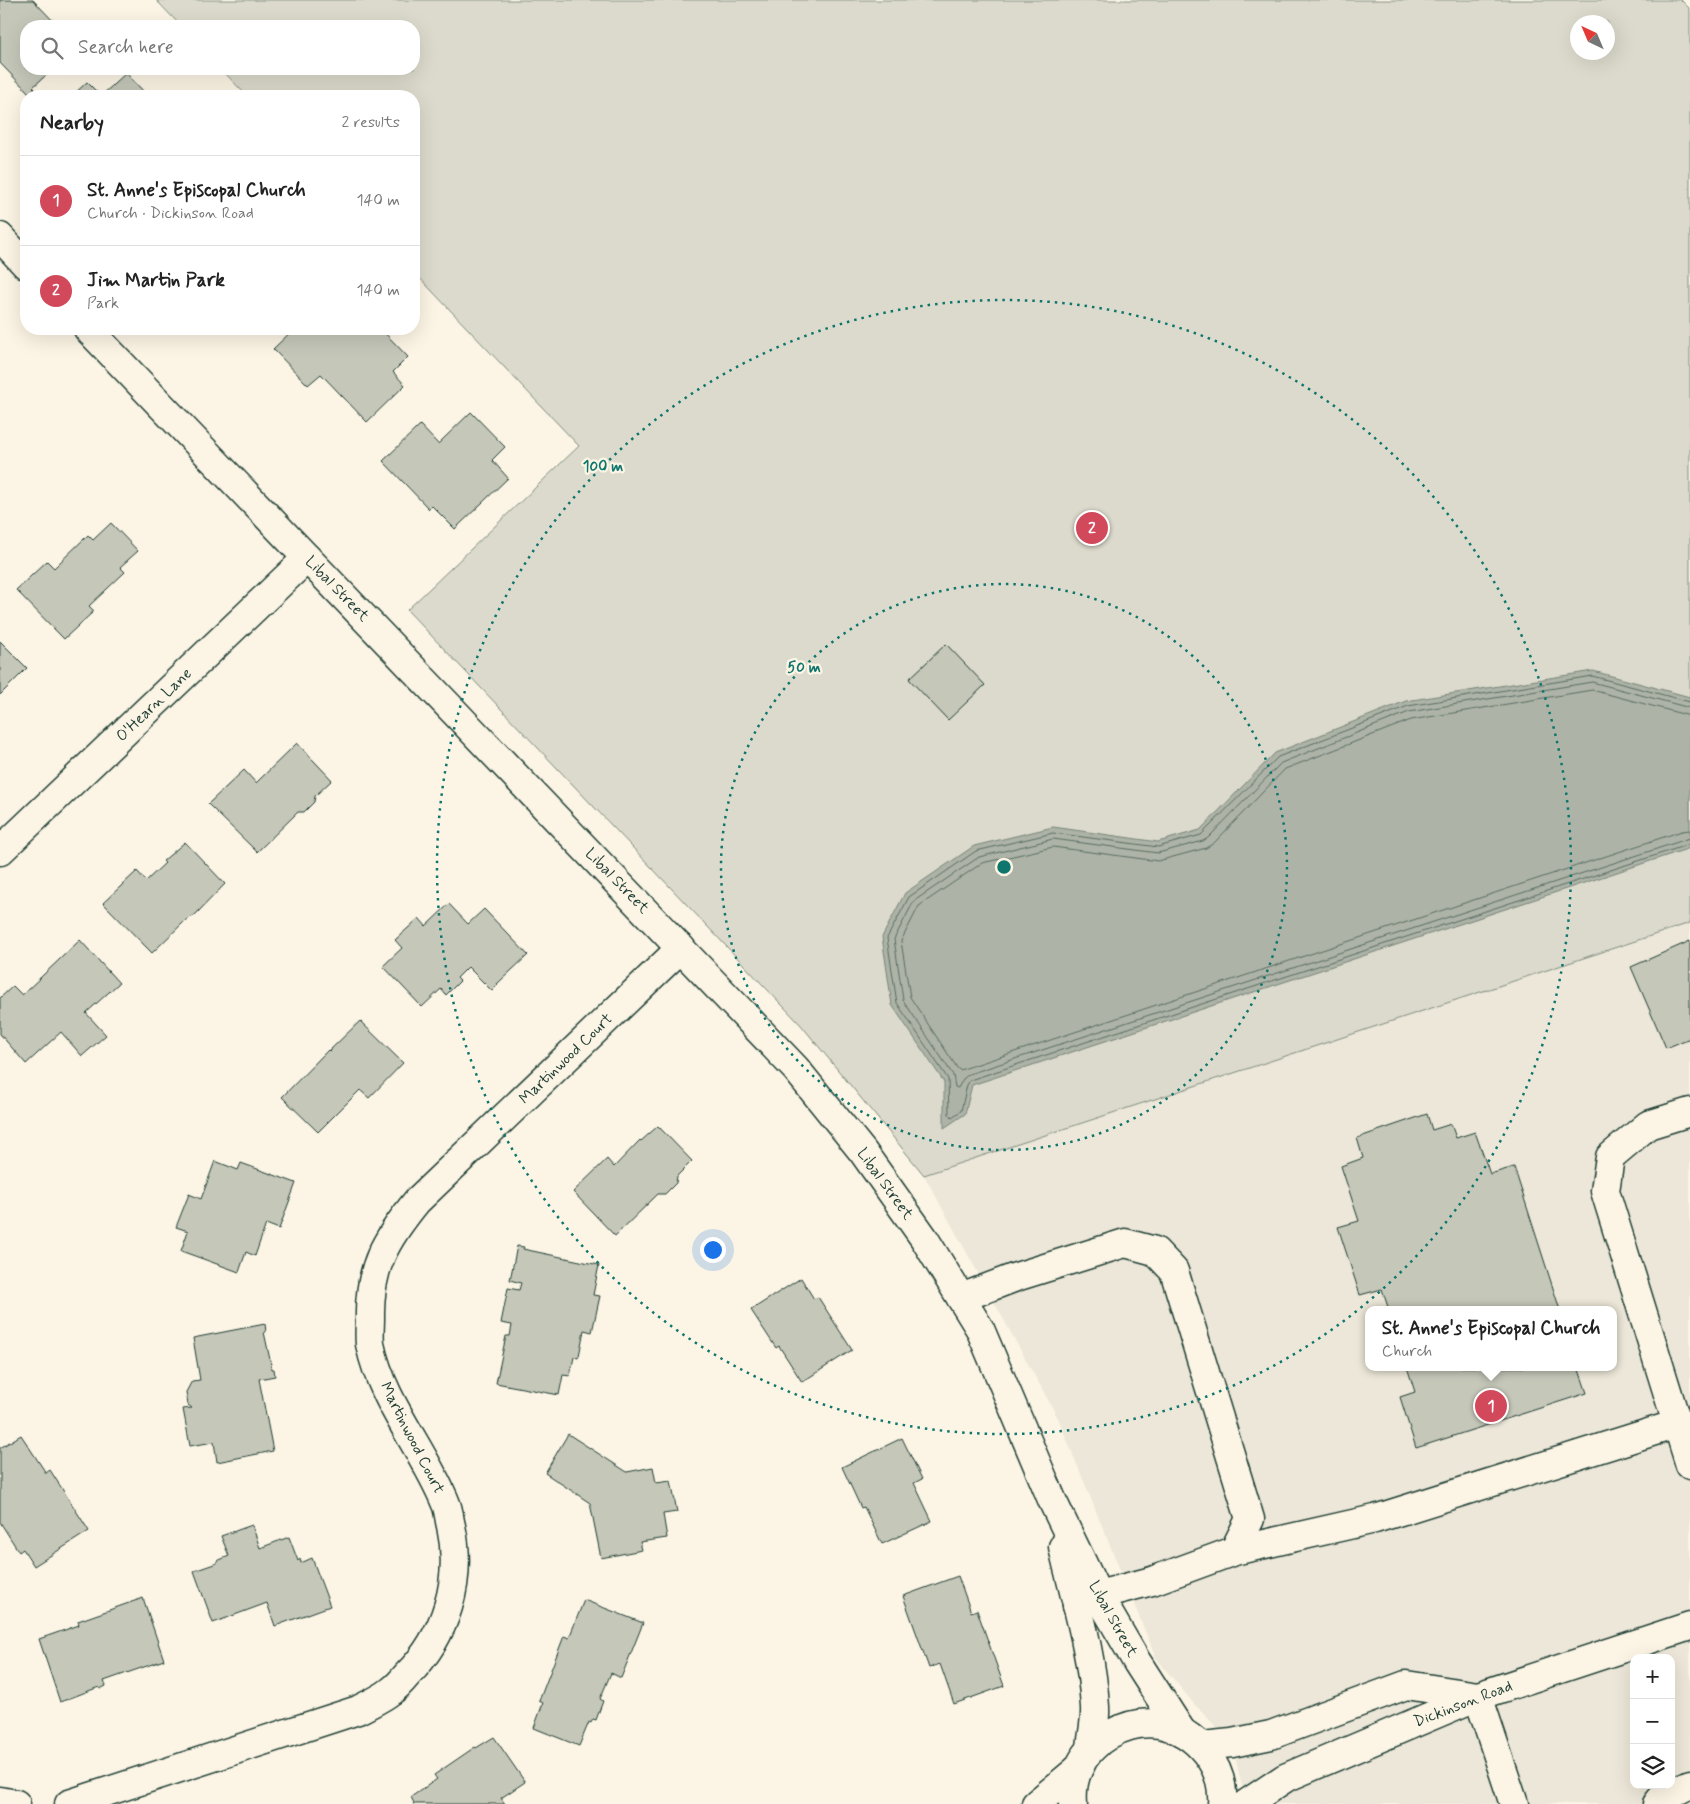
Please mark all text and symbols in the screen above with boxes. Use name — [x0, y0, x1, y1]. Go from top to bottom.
north arrow — [1570, 15, 1615, 60]
search box — [20, 20, 420, 75]
icon: search — [38, 34, 66, 62]
text: Search here — [78, 35, 174, 60]
text: Nearby — [40, 109, 104, 137]
text: 2 results — [342, 112, 400, 133]
text: St. Anne's Episcopal Church — [87, 178, 306, 203]
text: 1 — [52, 190, 60, 211]
text: 140 m — [356, 190, 400, 211]
text: Church · Dickinson Road — [87, 203, 254, 224]
text: Jim Martin Park — [87, 268, 225, 293]
text: 2 — [52, 280, 60, 301]
text: 140 m — [356, 280, 400, 301]
text: Park — [87, 293, 119, 314]
text: 100 m — [583, 457, 623, 477]
pin: 2 — [1076, 509, 1108, 547]
street label: Libal Street — [300, 551, 374, 627]
text: 50 m — [787, 658, 821, 678]
street label: O'Hearn Lane — [111, 663, 197, 747]
street label: Libal Street — [580, 843, 654, 919]
centre of rings — [995, 858, 1013, 876]
street label: Martinwood Court — [515, 1009, 618, 1109]
street label: Libal Street — [852, 1144, 919, 1225]
your location — [700, 1237, 726, 1263]
popup — [1365, 1306, 1617, 1371]
text: St. Anne's Episcopal Church — [1382, 1316, 1600, 1341]
text: Church — [1382, 1341, 1432, 1362]
street label: Martinwood Court — [375, 1379, 449, 1498]
pin: 1 — [1475, 1387, 1507, 1425]
street label: Libal Street — [1083, 1577, 1143, 1661]
map controls — [1630, 1654, 1675, 1789]
button: + — [1630, 1654, 1675, 1699]
street label: Dickinson Road — [1411, 1676, 1515, 1732]
button: − — [1630, 1699, 1675, 1744]
button: layers — [1630, 1744, 1675, 1789]

